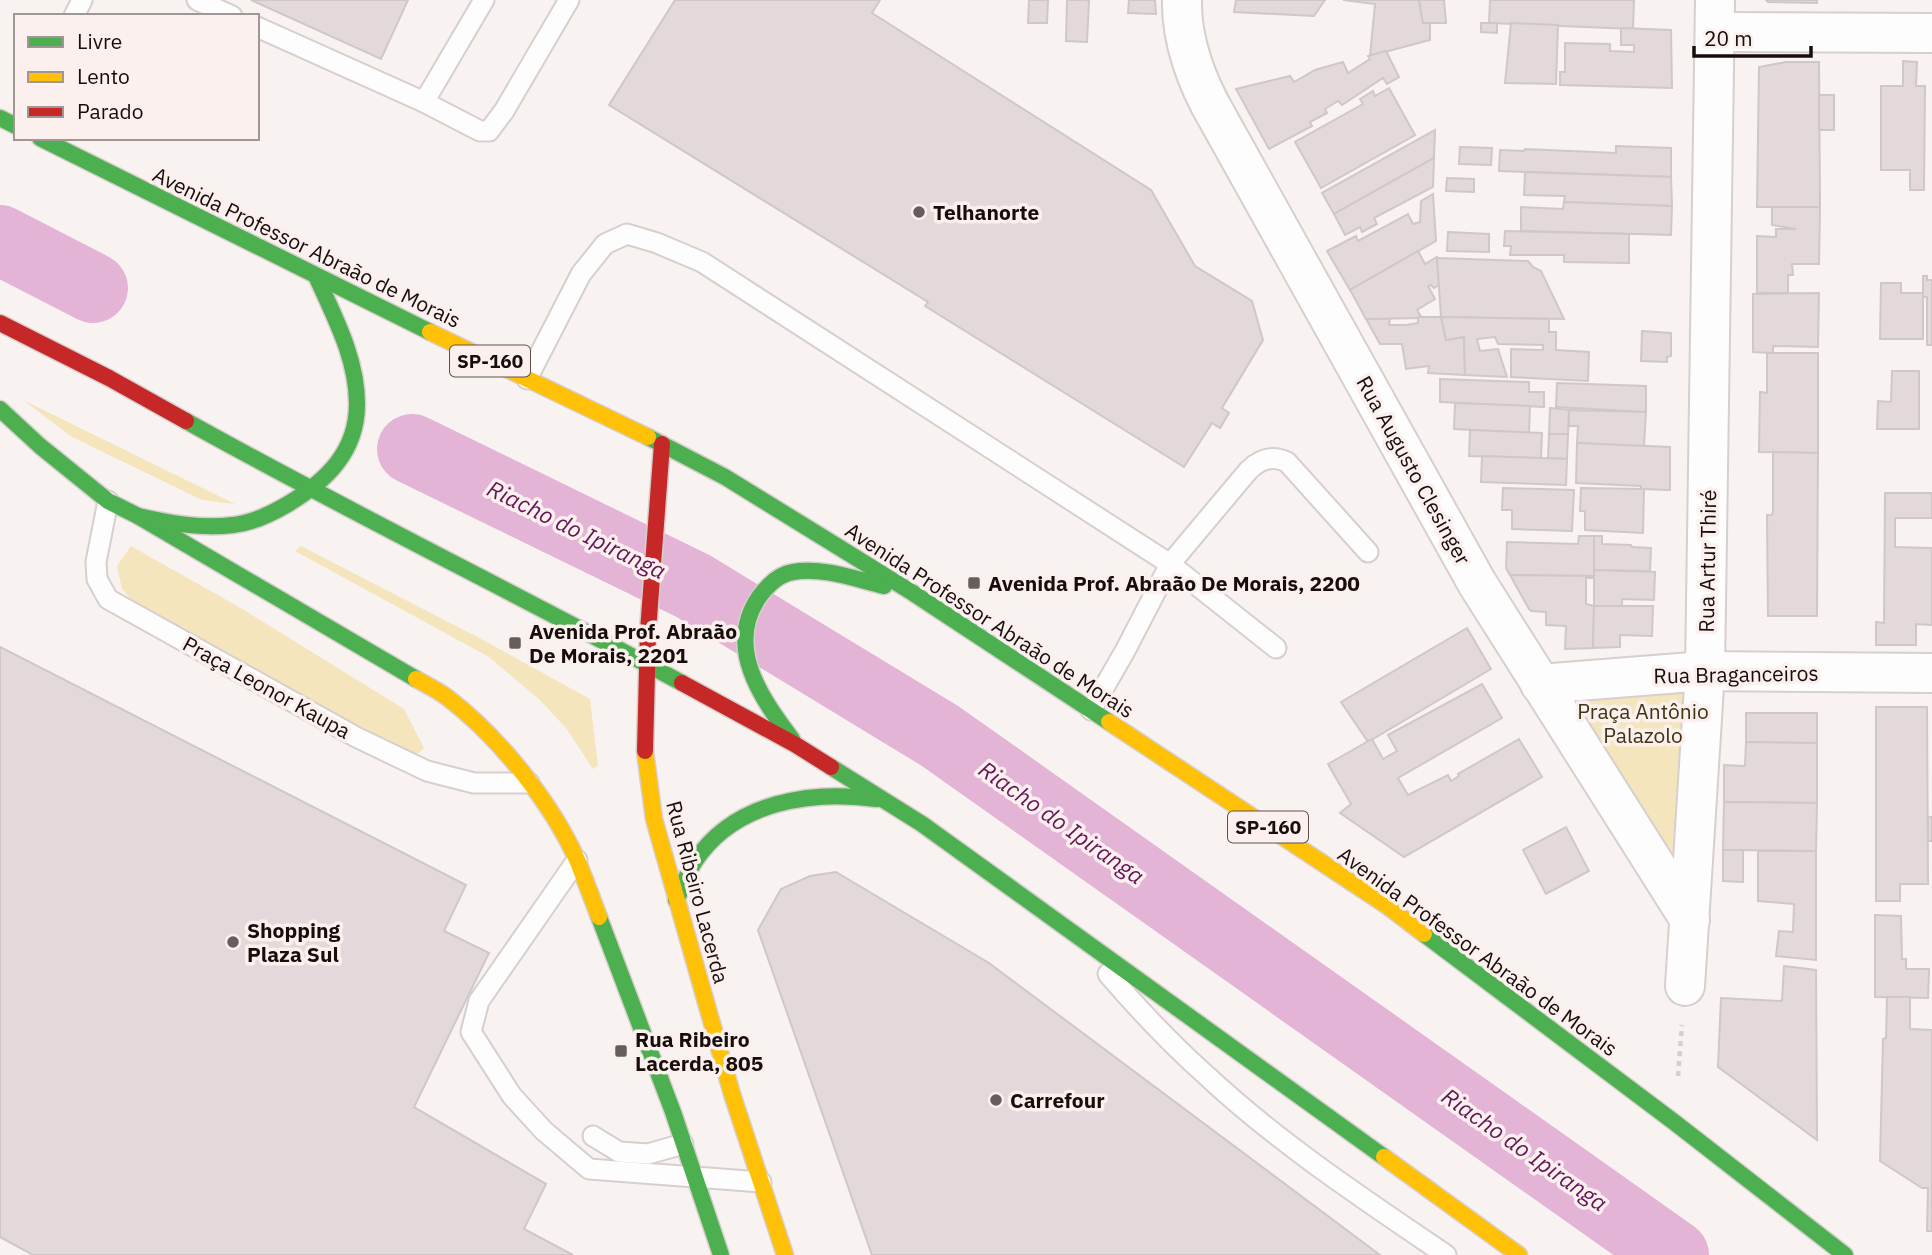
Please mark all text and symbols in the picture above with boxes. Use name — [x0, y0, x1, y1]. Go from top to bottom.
legend — [14, 14, 259, 140]
scale bar — [1694, 14, 1811, 58]
text: 20 m — [1704, 24, 1753, 52]
text: Livre — [77, 27, 122, 55]
text: Lento — [77, 62, 130, 90]
text: Parado — [77, 97, 144, 125]
street label: Avenida Professor Abraão de Morais — [148, 160, 466, 334]
place label: Telhanorte — [933, 198, 1039, 226]
marker: Telhanorte — [911, 204, 927, 220]
road number: SP-160 — [450, 346, 530, 376]
street label: Rua Augusto Clesinger — [1350, 371, 1478, 570]
water label: Riacho do Ipiranga — [483, 473, 671, 585]
street label: Rua Artur Thiré — [1692, 489, 1722, 633]
street label: Avenida Professor Abraão de Morais — [840, 516, 1140, 724]
place label: Avenida Prof. Abraão De Morais, 2200 — [988, 569, 1360, 597]
marker: Avenida Prof. Abraão De Morais, 2200 — [966, 575, 982, 591]
place label: Avenida Prof. Abraão De Morais, 2201 — [529, 617, 737, 669]
street label: Praça Leonor Kaupa — [178, 629, 356, 745]
marker: Avenida Prof. Abraão De Morais, 2201 — [507, 635, 523, 651]
street label: Rua Braganceiros — [1653, 659, 1819, 689]
park label: Praça Antônio Palazolo — [1577, 697, 1709, 749]
water label: Riacho do Ipiranga — [973, 754, 1151, 890]
street label: Rua Ribeiro Lacerda — [660, 797, 736, 987]
road number: SP-160 — [1228, 812, 1308, 842]
street label: Avenida Professor Abraão de Morais — [1333, 840, 1623, 1062]
place label: Shopping Plaza Sul — [247, 916, 341, 968]
marker: Shopping Plaza Sul — [225, 934, 241, 950]
place label: Rua Ribeiro Lacerda, 805 — [635, 1025, 763, 1077]
marker: Rua Ribeiro Lacerda, 805 — [613, 1043, 629, 1059]
water label: Riacho do Ipiranga — [1436, 1081, 1614, 1217]
place label: Carrefour — [1010, 1086, 1105, 1114]
marker: Carrefour — [988, 1092, 1004, 1108]

